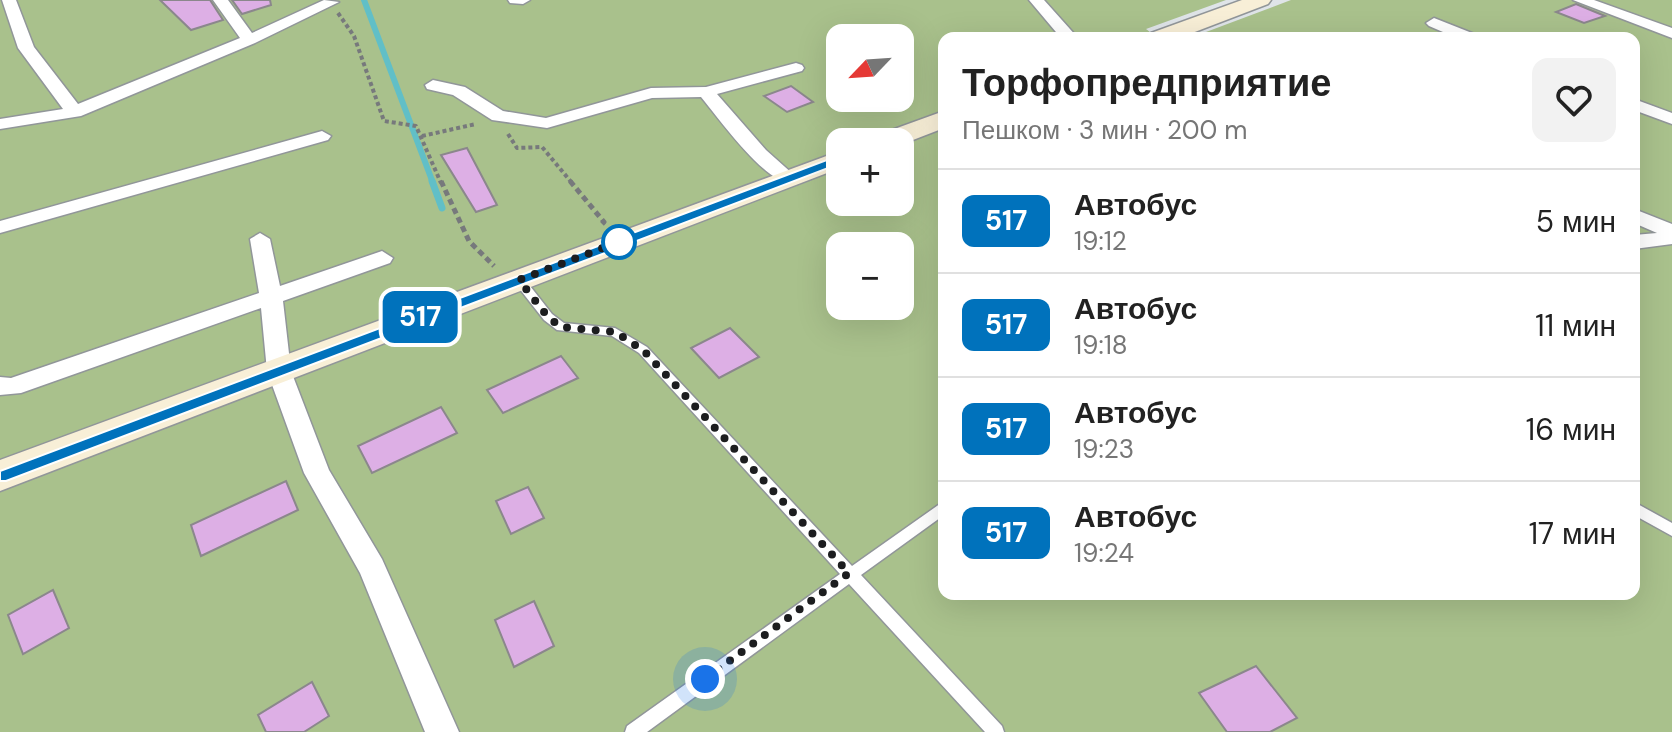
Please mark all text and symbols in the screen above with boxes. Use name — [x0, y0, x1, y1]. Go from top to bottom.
north arrow — [826, 24, 914, 112]
map controls — [826, 24, 914, 320]
text: Торфопредприятие — [962, 58, 1331, 108]
button: heart — [1532, 58, 1616, 142]
text: Пешком · 3 мин · 200 m — [962, 113, 1247, 147]
button: + — [826, 128, 914, 216]
text: Автобус — [1074, 185, 1197, 224]
text: 517 — [985, 202, 1027, 239]
text: 5 мин — [1536, 202, 1616, 241]
text: 19:12 — [1074, 224, 1127, 258]
unlabelled marker — [602, 225, 636, 259]
button: − — [826, 232, 914, 320]
text: Автобус — [1074, 289, 1197, 328]
line badge: 517 — [374, 291, 466, 343]
text: 517 — [399, 298, 441, 335]
text: 517 — [985, 306, 1027, 343]
text: 11 мин — [1535, 306, 1616, 345]
text: 19:18 — [1074, 328, 1128, 362]
text: Автобус — [1074, 393, 1197, 432]
text: 517 — [985, 410, 1027, 447]
text: 16 мин — [1526, 410, 1616, 449]
text: 19:23 — [1074, 432, 1134, 466]
text: Автобус — [1074, 497, 1197, 536]
text: 517 — [985, 514, 1027, 551]
text: 17 мин — [1529, 514, 1616, 553]
text: 19:24 — [1074, 536, 1134, 570]
your location — [685, 659, 725, 699]

